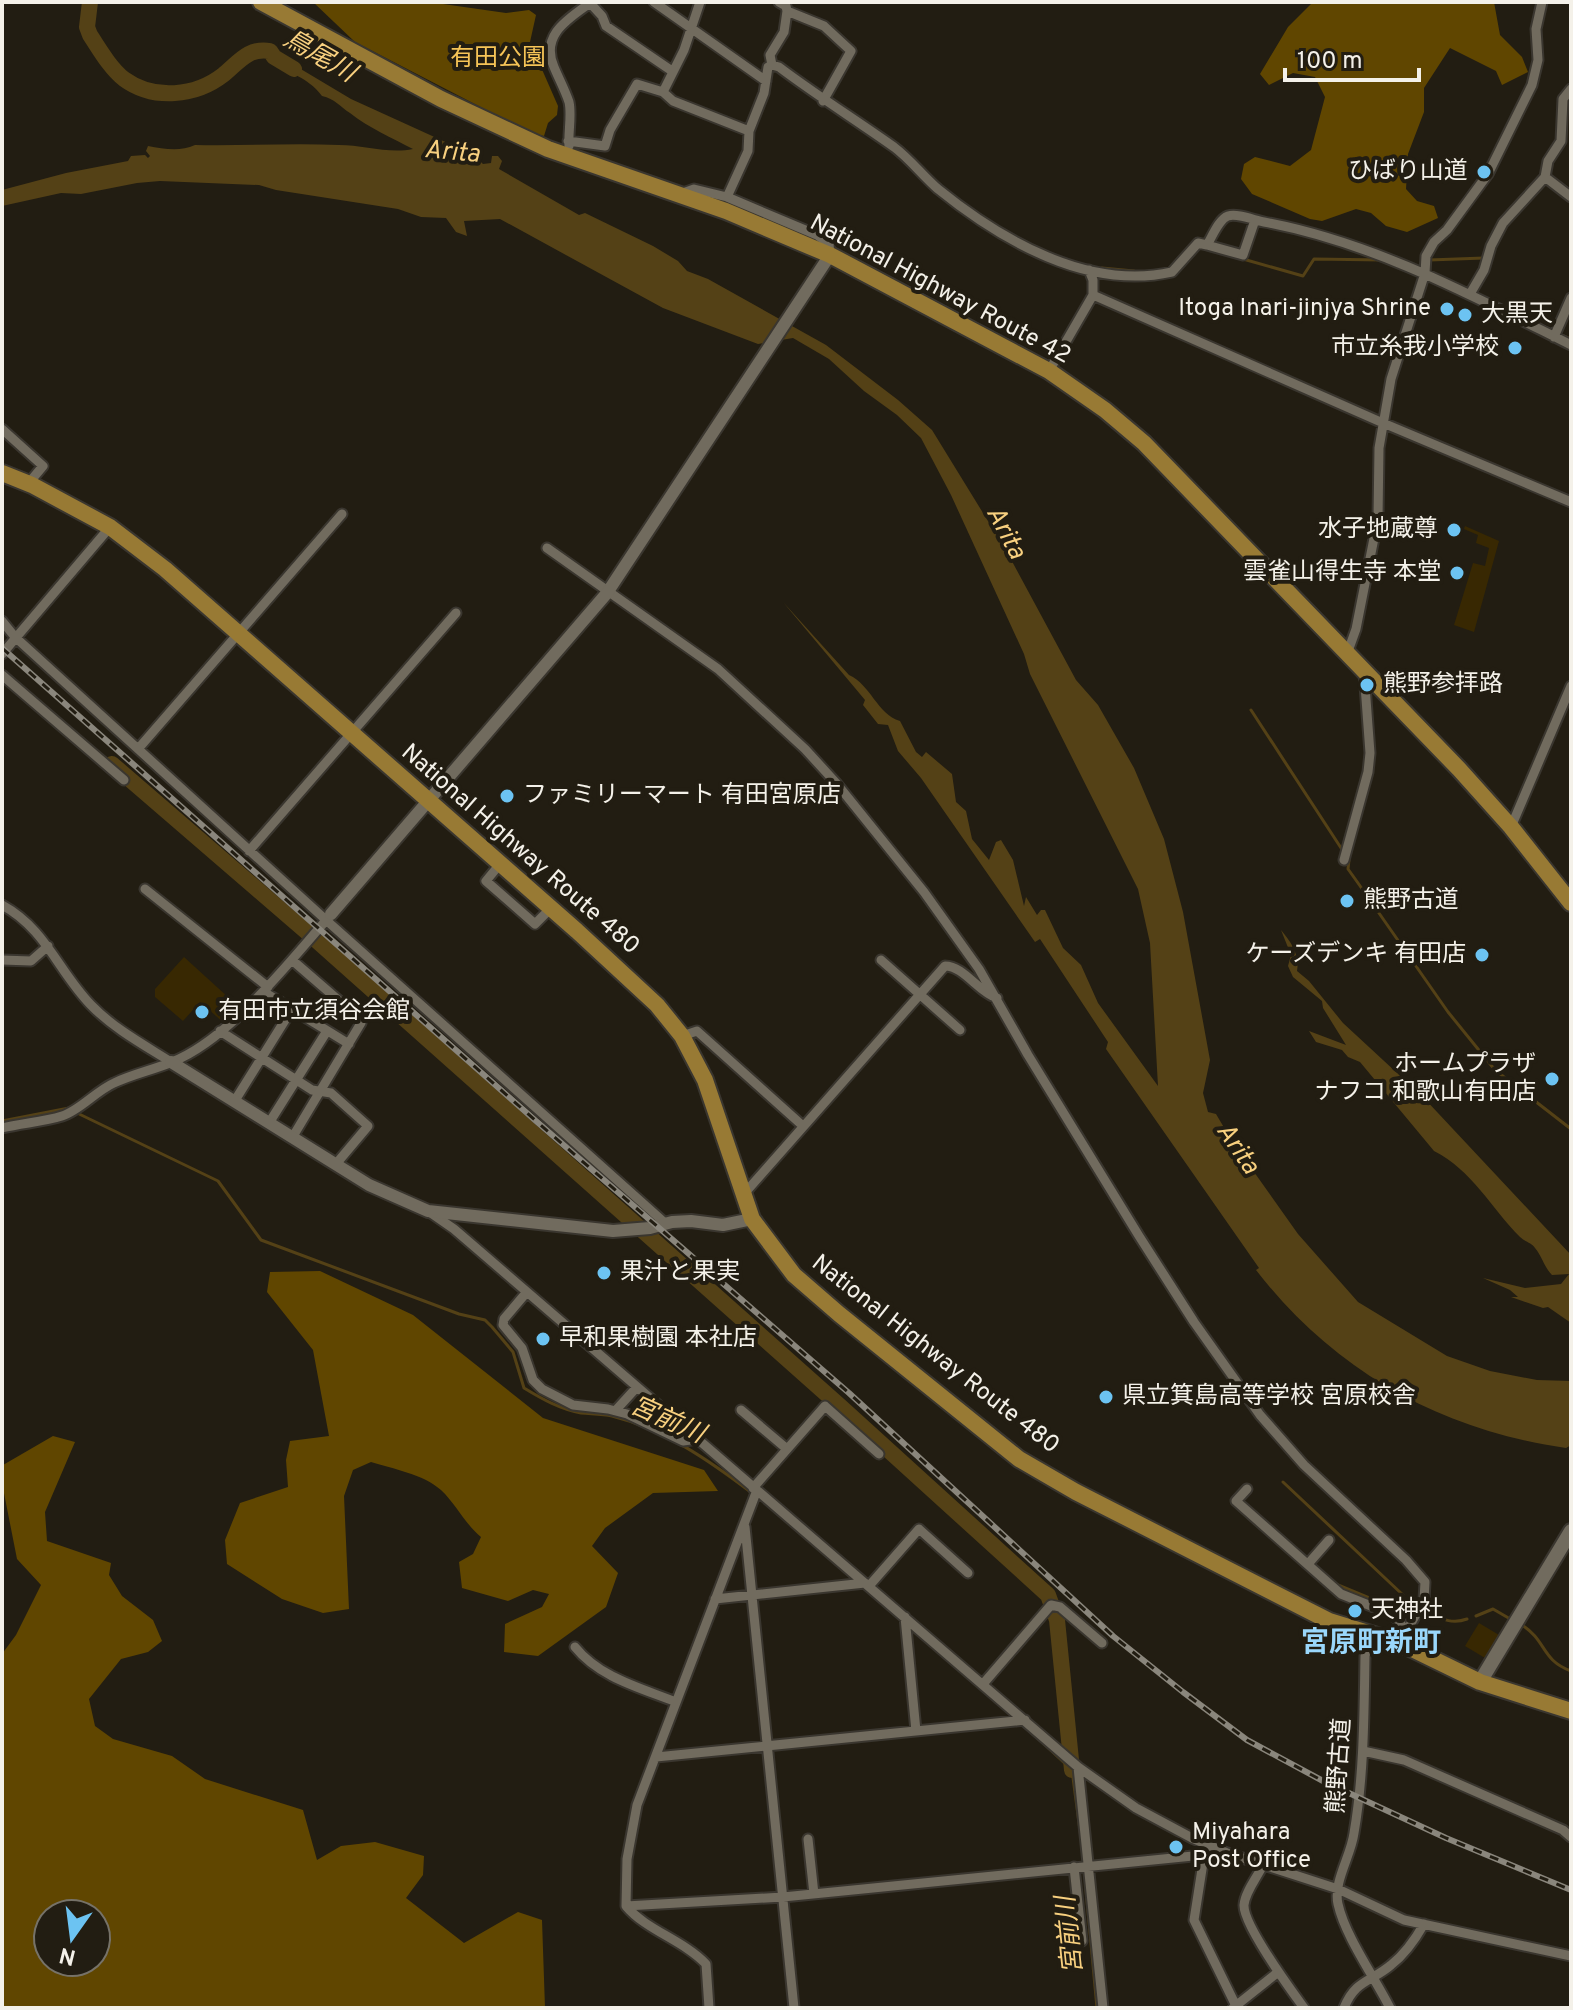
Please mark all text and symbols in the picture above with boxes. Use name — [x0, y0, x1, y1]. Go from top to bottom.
water label: 鳥尾川 — [277, 23, 364, 92]
scale bar — [1285, 32, 1419, 82]
park label: 有田公園 — [450, 44, 546, 74]
text: 100 m — [1297, 47, 1363, 77]
water label: Arita — [423, 134, 482, 172]
place label: ひばり山道 — [1348, 157, 1468, 187]
marker: ひばり山道 — [1475, 163, 1493, 181]
street label: National Highway Route 42 — [804, 208, 1076, 372]
place label: Itoga Inari-jinjya Shrine — [1178, 294, 1431, 324]
marker: Itoga Inari-jinjya Shrine — [1438, 300, 1456, 318]
place label: 大黒天 — [1481, 300, 1553, 330]
marker: 大黒天 — [1456, 306, 1474, 324]
place label: 市立糸我小学校 — [1331, 333, 1499, 363]
marker: 市立糸我小学校 — [1506, 339, 1524, 357]
water label: Arita — [977, 501, 1033, 566]
place label: 水子地蔵尊 — [1318, 515, 1438, 545]
marker: 水子地蔵尊 — [1445, 521, 1463, 539]
place label: 雲雀山得生寺 本堂 — [1243, 558, 1441, 588]
marker: 雲雀山得生寺 本堂 — [1448, 564, 1466, 582]
place label: 熊野参拝路 — [1383, 670, 1503, 700]
marker: 熊野参拝路 — [1358, 676, 1376, 694]
street label: National Highway Route 480 — [394, 738, 646, 962]
place label: ファミリーマート 有田宮原店 — [523, 781, 841, 811]
marker: ファミリーマート 有田宮原店 — [498, 787, 516, 805]
place label: 熊野古道 — [1363, 886, 1459, 916]
marker: 熊野古道 — [1338, 892, 1356, 910]
place label: ケーズデンキ 有田店 — [1246, 940, 1466, 970]
marker: ケーズデンキ 有田店 — [1473, 946, 1491, 964]
place label: 有田市立須谷会館 — [218, 997, 410, 1027]
marker: 有田市立須谷会館 — [193, 1003, 211, 1021]
place label: ホームプラザ ナフコ 和歌山有田店 — [1314, 1050, 1536, 1108]
marker: ホームプラザ ナフコ 和歌山有田店 — [1543, 1070, 1561, 1088]
water label: Arita — [1208, 1117, 1266, 1182]
street label: National Highway Route 480 — [805, 1249, 1065, 1461]
place label: 果汁と果実 — [620, 1258, 740, 1288]
marker: 果汁と果実 — [595, 1264, 613, 1282]
place label: 早和果樹園 本社店 — [559, 1324, 757, 1354]
marker: 早和果樹園 本社店 — [534, 1330, 552, 1348]
place label: 県立箕島高等学校 宮原校舎 — [1122, 1382, 1416, 1412]
marker: 県立箕島高等学校 宮原校舎 — [1097, 1388, 1115, 1406]
water label: 宮前川 — [625, 1390, 712, 1453]
place label: 天神社 — [1371, 1596, 1443, 1626]
marker: 天神社 — [1346, 1602, 1364, 1620]
district label: 宮原町新町 — [1301, 1626, 1441, 1662]
street label: 熊野古道 — [1322, 1717, 1358, 1815]
place label: Miyahara Post Office — [1192, 1818, 1311, 1876]
marker: Miyahara Post Office — [1167, 1838, 1185, 1856]
water label: 宮前川 — [1050, 1892, 1091, 1976]
north arrow — [32, 1898, 112, 1978]
text: N — [57, 1940, 79, 1970]

